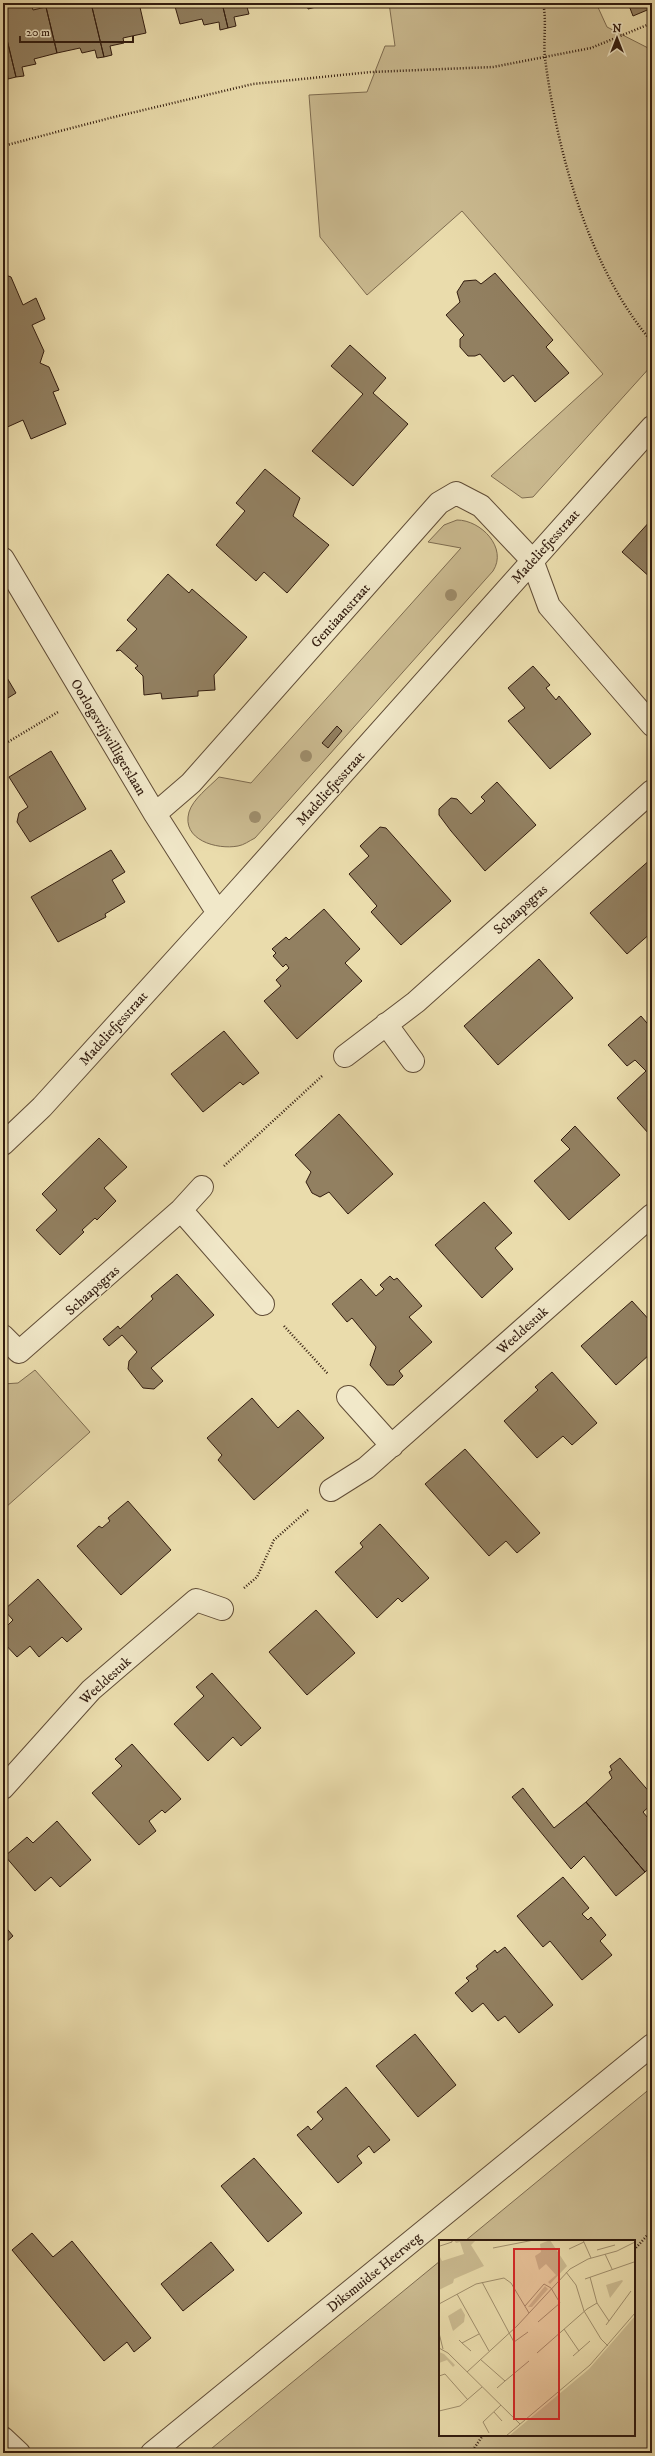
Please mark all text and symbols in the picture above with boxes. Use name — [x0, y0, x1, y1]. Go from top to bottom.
scale bar — [20, 18, 133, 44]
north arrow — [597, 18, 637, 58]
text: N — [612, 22, 622, 36]
text: 20 m — [26, 25, 50, 40]
street label: Madeliefjesstraat — [508, 505, 584, 588]
street label: Gentiaanstraat — [307, 579, 375, 652]
street label: Oorlogsvrijwilligerslaan — [66, 676, 150, 800]
street label: Madeliefjesstraat — [293, 747, 369, 830]
street label: Schaapsgras — [490, 880, 552, 939]
street label: Madeliefjesstraat — [76, 987, 152, 1070]
street label: Schaapsgras — [62, 1261, 124, 1320]
street label: Weeldestuk — [492, 1303, 552, 1359]
street label: Weeldestuk — [75, 1653, 135, 1709]
street label: Diksmuidse Heerweg — [324, 2229, 426, 2317]
inset map — [439, 2240, 635, 2436]

